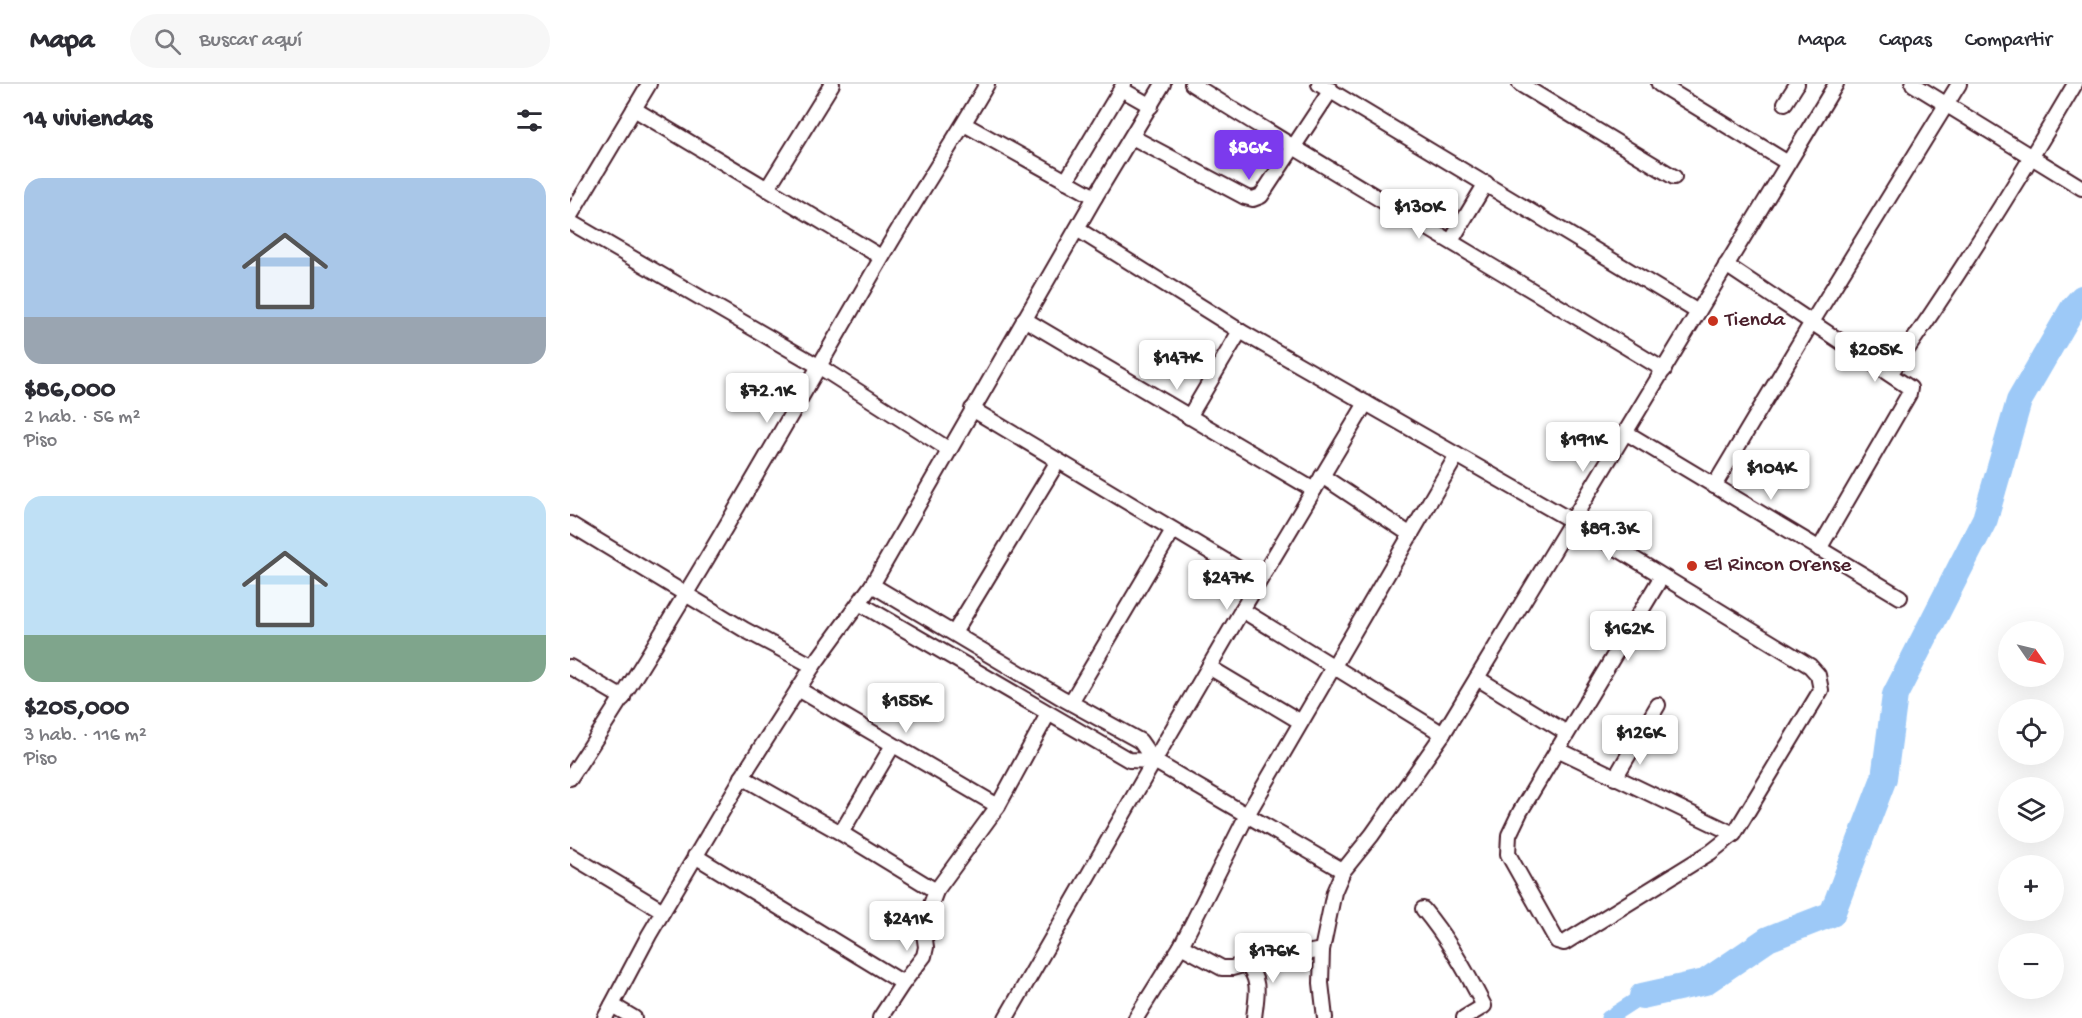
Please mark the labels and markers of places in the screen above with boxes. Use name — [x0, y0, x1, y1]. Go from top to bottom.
pin: $86K — [1213, 130, 1285, 181]
pin: $130K — [1377, 189, 1461, 240]
place label: Tienda — [1723, 308, 1786, 334]
marker: Tienda — [1706, 314, 1720, 328]
pin: $205K — [1833, 332, 1917, 383]
pin: $147K — [1135, 340, 1219, 391]
pin: $72.1K — [718, 373, 816, 424]
pin: $191K — [1541, 422, 1625, 473]
pin: $104K — [1729, 450, 1813, 501]
pin: $89.3K — [1560, 511, 1658, 562]
place label: El Rincon Orense — [1704, 553, 1852, 579]
marker: El Rincon Orense — [1685, 559, 1699, 573]
pin: $247K — [1185, 560, 1269, 611]
pin: $162K — [1586, 611, 1670, 662]
pin: $155K — [864, 683, 948, 734]
pin: $126K — [1598, 715, 1682, 766]
pin: $241K — [865, 901, 949, 952]
pin: $176K — [1231, 933, 1315, 984]

